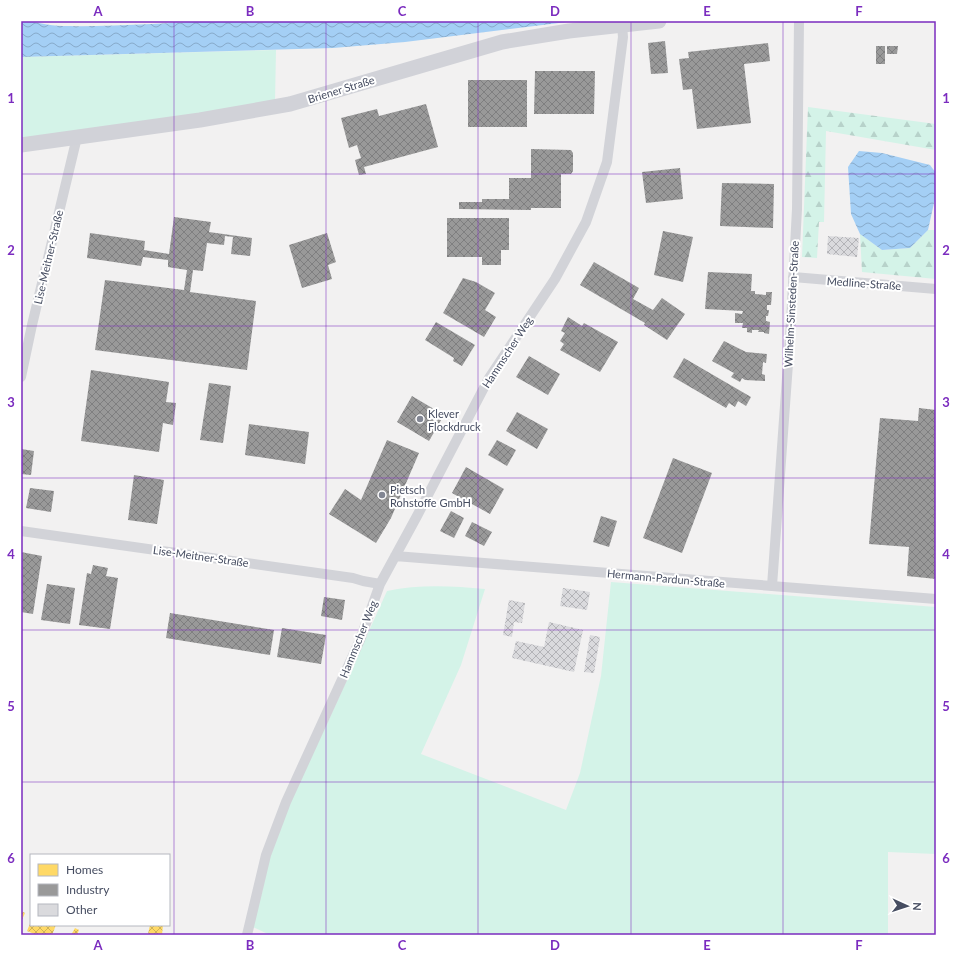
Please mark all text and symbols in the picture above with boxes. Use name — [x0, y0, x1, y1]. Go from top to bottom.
text: A — [92, 3, 103, 19]
text: B — [246, 3, 255, 19]
text: C — [398, 3, 407, 19]
text: D — [550, 3, 560, 19]
text: E — [703, 3, 711, 19]
text: F — [855, 3, 863, 19]
street label: Briener Straße — [306, 73, 376, 105]
text: 1 — [7, 90, 15, 106]
text: 1 — [942, 90, 950, 106]
street label: Lise-Meitner-Straße — [31, 208, 65, 305]
street label: Wilhelm-Sinsteden-Straße — [781, 240, 801, 368]
text: 2 — [7, 242, 15, 258]
text: 2 — [942, 242, 950, 258]
street label: Medline-Straße — [826, 274, 902, 292]
street label: Hammscher Weg — [479, 314, 535, 390]
text: 3 — [7, 394, 15, 410]
text: 3 — [942, 394, 950, 410]
place label: Klever Flockdruck — [428, 407, 481, 433]
marker: Klever Flockdruck — [415, 414, 425, 424]
place label: Pietsch Rohstoffe GmbH — [390, 483, 471, 509]
marker: Pietsch Rohstoffe GmbH — [377, 490, 387, 500]
street label: Lise-Meitner-Straße — [152, 543, 250, 569]
text: 4 — [7, 546, 15, 562]
text: 4 — [942, 546, 950, 562]
street label: Hermann-Pardun-Straße — [606, 566, 726, 590]
street label: Hammscher Weg — [337, 598, 380, 680]
text: 5 — [7, 698, 15, 714]
text: 5 — [942, 698, 950, 714]
text: 6 — [7, 850, 15, 866]
text: 6 — [942, 850, 950, 866]
legend — [30, 854, 170, 926]
text: Homes — [66, 862, 103, 877]
text: Industry — [66, 882, 110, 897]
north arrow — [887, 886, 927, 926]
text: Other — [66, 902, 98, 917]
text: N — [911, 902, 924, 911]
text: A — [92, 937, 103, 953]
text: B — [246, 937, 255, 953]
text: C — [398, 937, 407, 953]
text: D — [550, 937, 560, 953]
text: E — [703, 937, 711, 953]
text: F — [855, 937, 863, 953]

